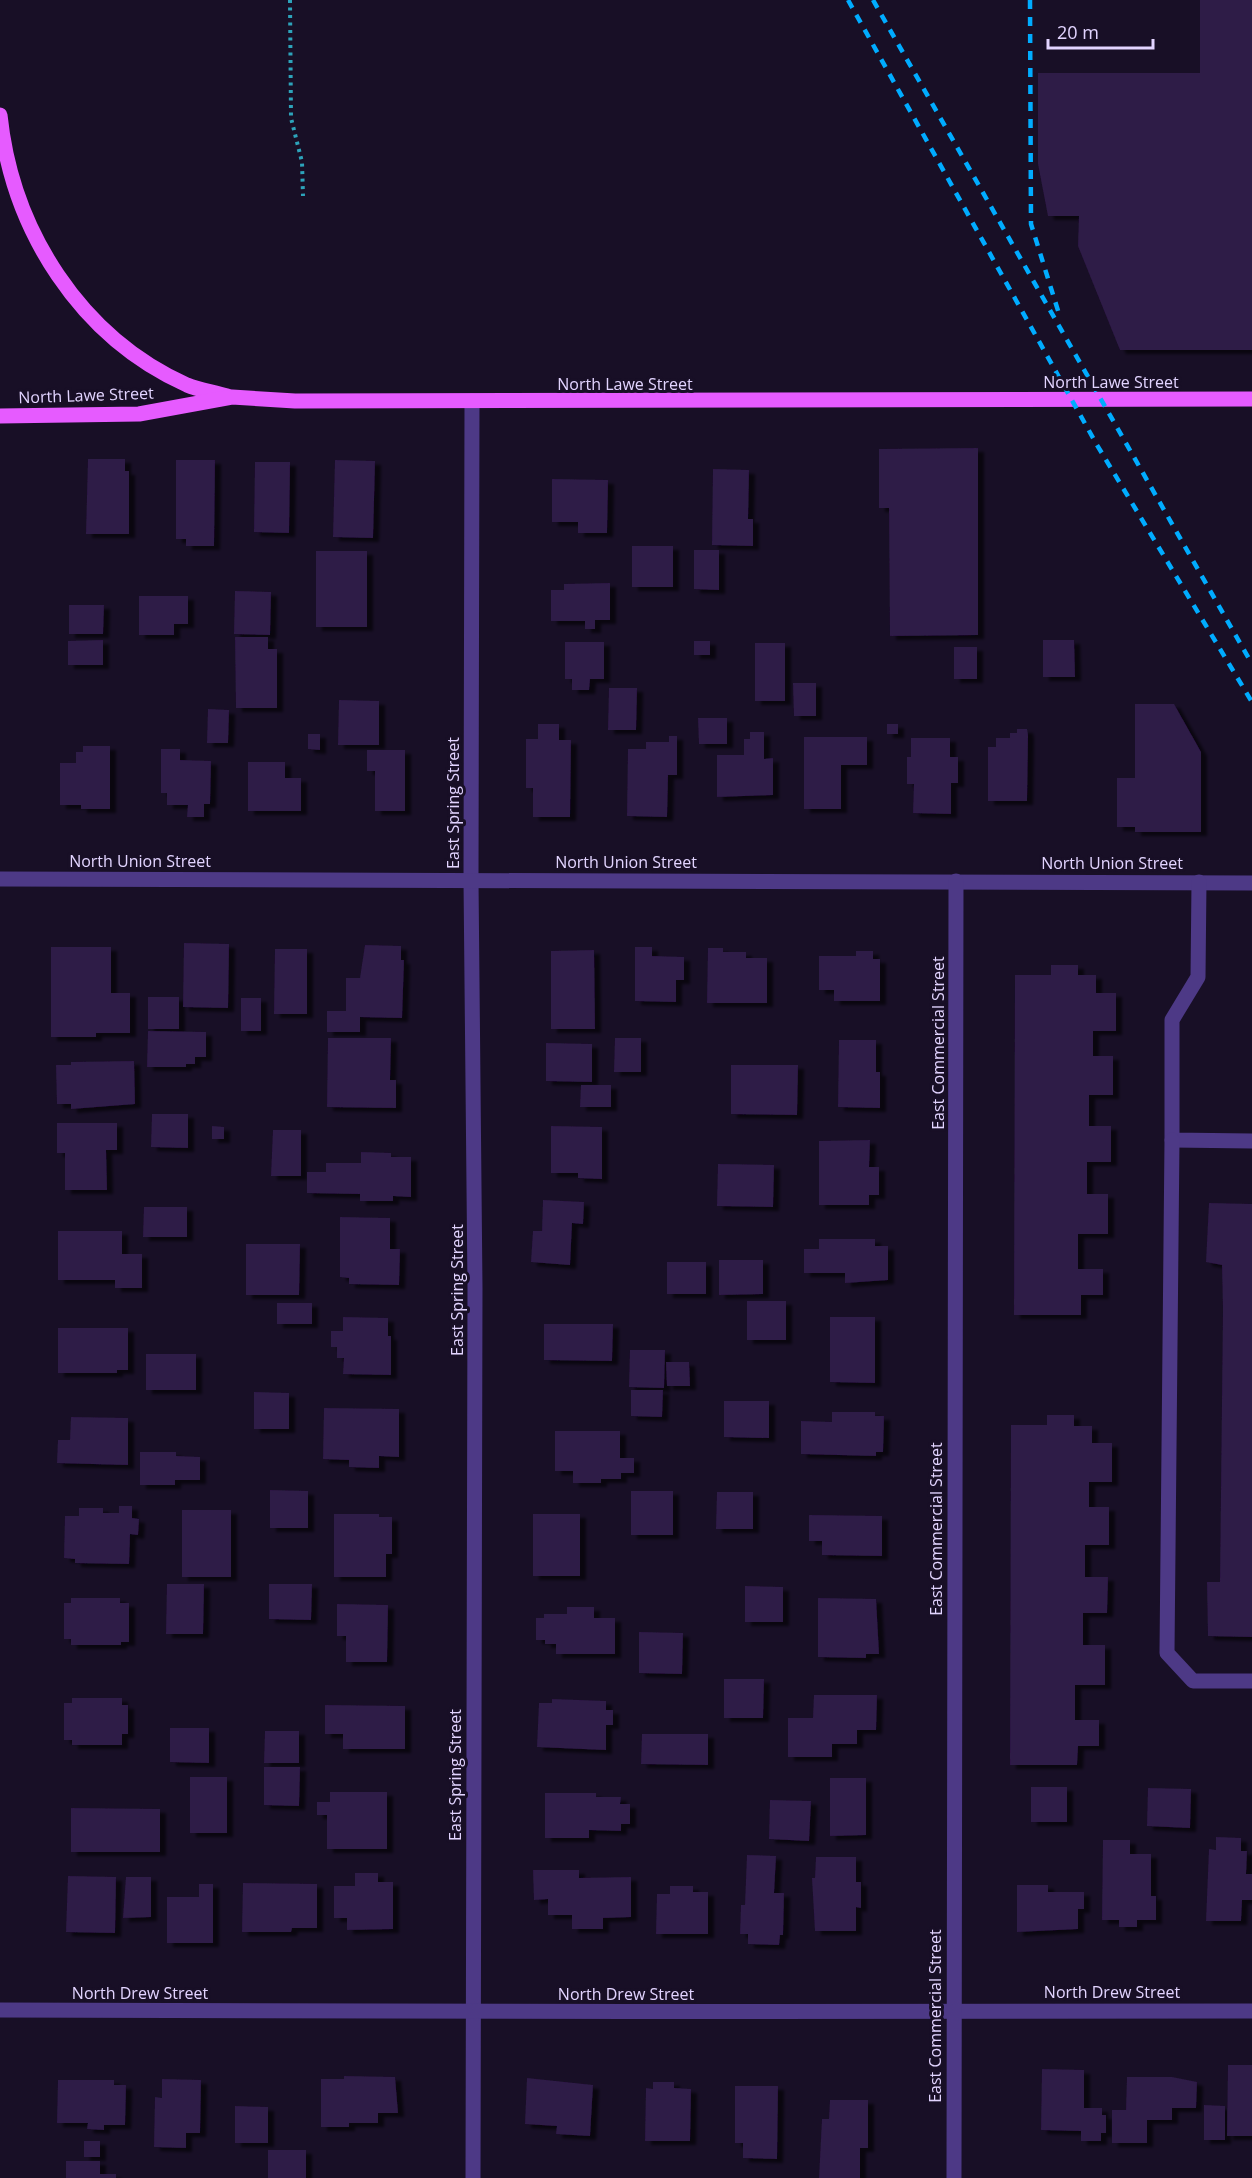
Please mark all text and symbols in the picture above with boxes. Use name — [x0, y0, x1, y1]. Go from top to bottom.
scale bar — [1048, 12, 1153, 50]
text: 20 m — [1057, 20, 1099, 44]
street label: North Lawe Street — [1043, 371, 1179, 393]
street label: North Lawe Street — [557, 373, 693, 395]
street label: North Lawe Street — [18, 382, 154, 408]
street label: East Spring Street — [442, 737, 464, 869]
street label: North Union Street — [69, 850, 211, 872]
street label: North Union Street — [555, 851, 697, 873]
street label: North Union Street — [1041, 852, 1183, 874]
street label: East Commercial Street — [927, 956, 949, 1130]
street label: East Spring Street — [446, 1224, 468, 1356]
street label: East Commercial Street — [925, 1442, 947, 1616]
street label: East Spring Street — [444, 1709, 466, 1841]
street label: East Commercial Street — [924, 1929, 946, 2103]
street label: North Drew Street — [1044, 1981, 1180, 2003]
street label: North Drew Street — [72, 1982, 208, 2004]
street label: North Drew Street — [558, 1983, 694, 2005]

